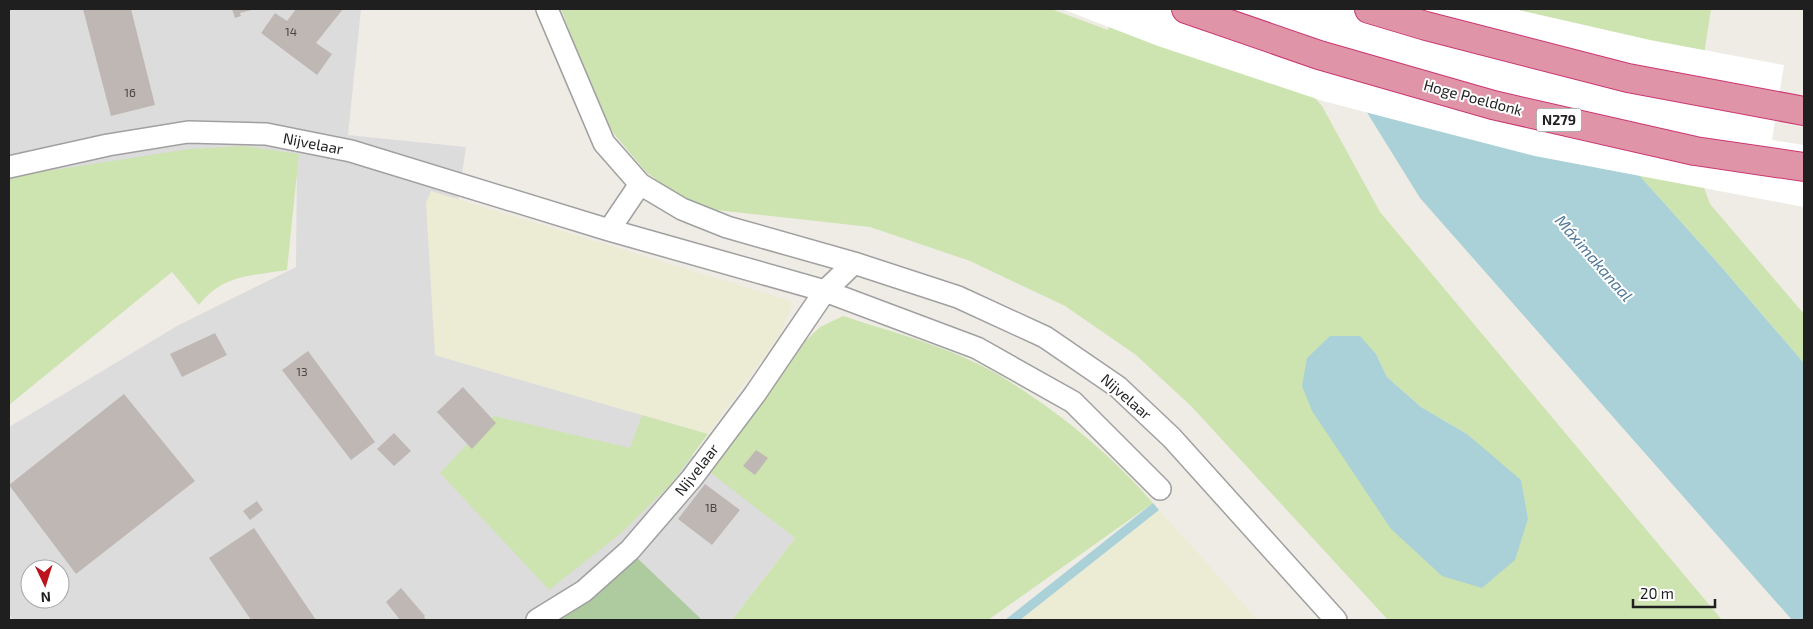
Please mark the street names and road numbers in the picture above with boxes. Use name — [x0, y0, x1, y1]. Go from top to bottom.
street label: Hoge Poeldonk — [1422, 75, 1525, 119]
road number: N279 — [1536, 108, 1582, 132]
street label: Nijvelaar — [281, 128, 345, 159]
street label: Nijvelaar — [1097, 369, 1156, 424]
street label: Nijvelaar — [670, 440, 723, 500]

